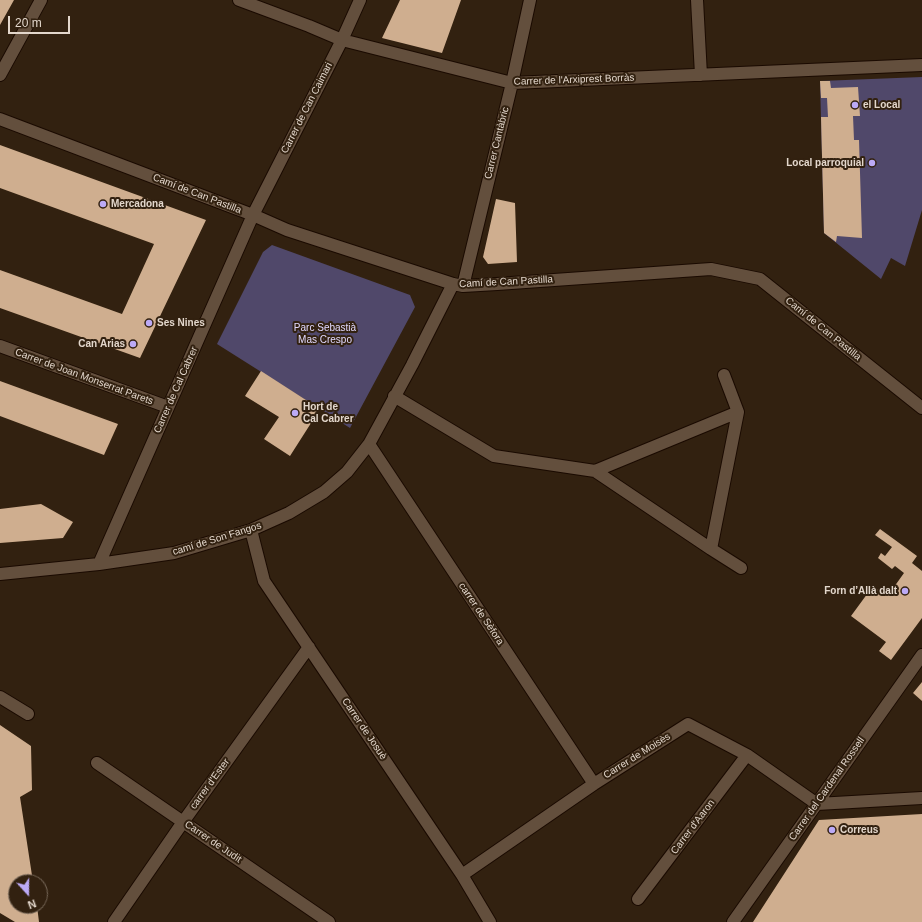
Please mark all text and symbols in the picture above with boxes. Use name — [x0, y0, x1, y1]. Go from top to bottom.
scale bar — [10, 8, 72, 34]
text: 20 m — [15, 16, 42, 30]
street label: Carrer de Can Caimari — [279, 60, 335, 156]
street label: Carrer de l'Arxiprest Borràs — [513, 72, 635, 88]
place label: el Local — [863, 99, 900, 111]
marker: el Local — [850, 100, 860, 110]
street label: Carrer Cantàbric — [482, 106, 512, 180]
place label: Local parroquial — [786, 157, 864, 169]
marker: Local parroquial — [867, 158, 877, 168]
street label: Camí de Can Pastilla — [151, 172, 243, 216]
place label: Mercadona — [111, 198, 164, 210]
marker: Mercadona — [98, 199, 108, 209]
street label: Camí de Can Pastilla — [459, 274, 553, 290]
street label: Camí de Can Pastilla — [783, 295, 863, 363]
place label: Ses Nines — [157, 317, 205, 329]
marker: Ses Nines — [144, 318, 154, 328]
park label: Parc Sebastià Mas Crespo — [294, 322, 356, 346]
place label: Can Arias — [78, 338, 125, 350]
marker: Can Arias — [128, 339, 138, 349]
street label: Carrer de Cal Cabrer — [152, 345, 200, 435]
street label: Carrer de Joan Monserrat Parets — [13, 346, 155, 408]
place label: Hort de Cal Cabrer — [303, 401, 354, 424]
marker: Hort de Cal Cabrer — [290, 408, 300, 418]
street label: camí de Son Fangos — [171, 520, 263, 558]
street label: carrer de Sèfora — [456, 581, 506, 647]
place label: Forn d’Allà dalt — [824, 585, 897, 597]
marker: Forn d’Allà dalt — [900, 586, 910, 596]
street label: Carrer de Josuè — [339, 696, 389, 762]
street label: Carrer de Moisès — [601, 731, 673, 781]
street label: Carrer del Cardenal Rossell — [787, 735, 867, 843]
street label: carrer d'Ester — [188, 756, 232, 812]
street label: Carrer d'Aaron — [669, 797, 717, 857]
street label: Carrer de Judit — [182, 819, 244, 865]
place label: Correus — [840, 824, 878, 836]
marker: Correus — [827, 825, 837, 835]
north arrow — [8, 874, 48, 914]
text: N — [26, 897, 38, 911]

